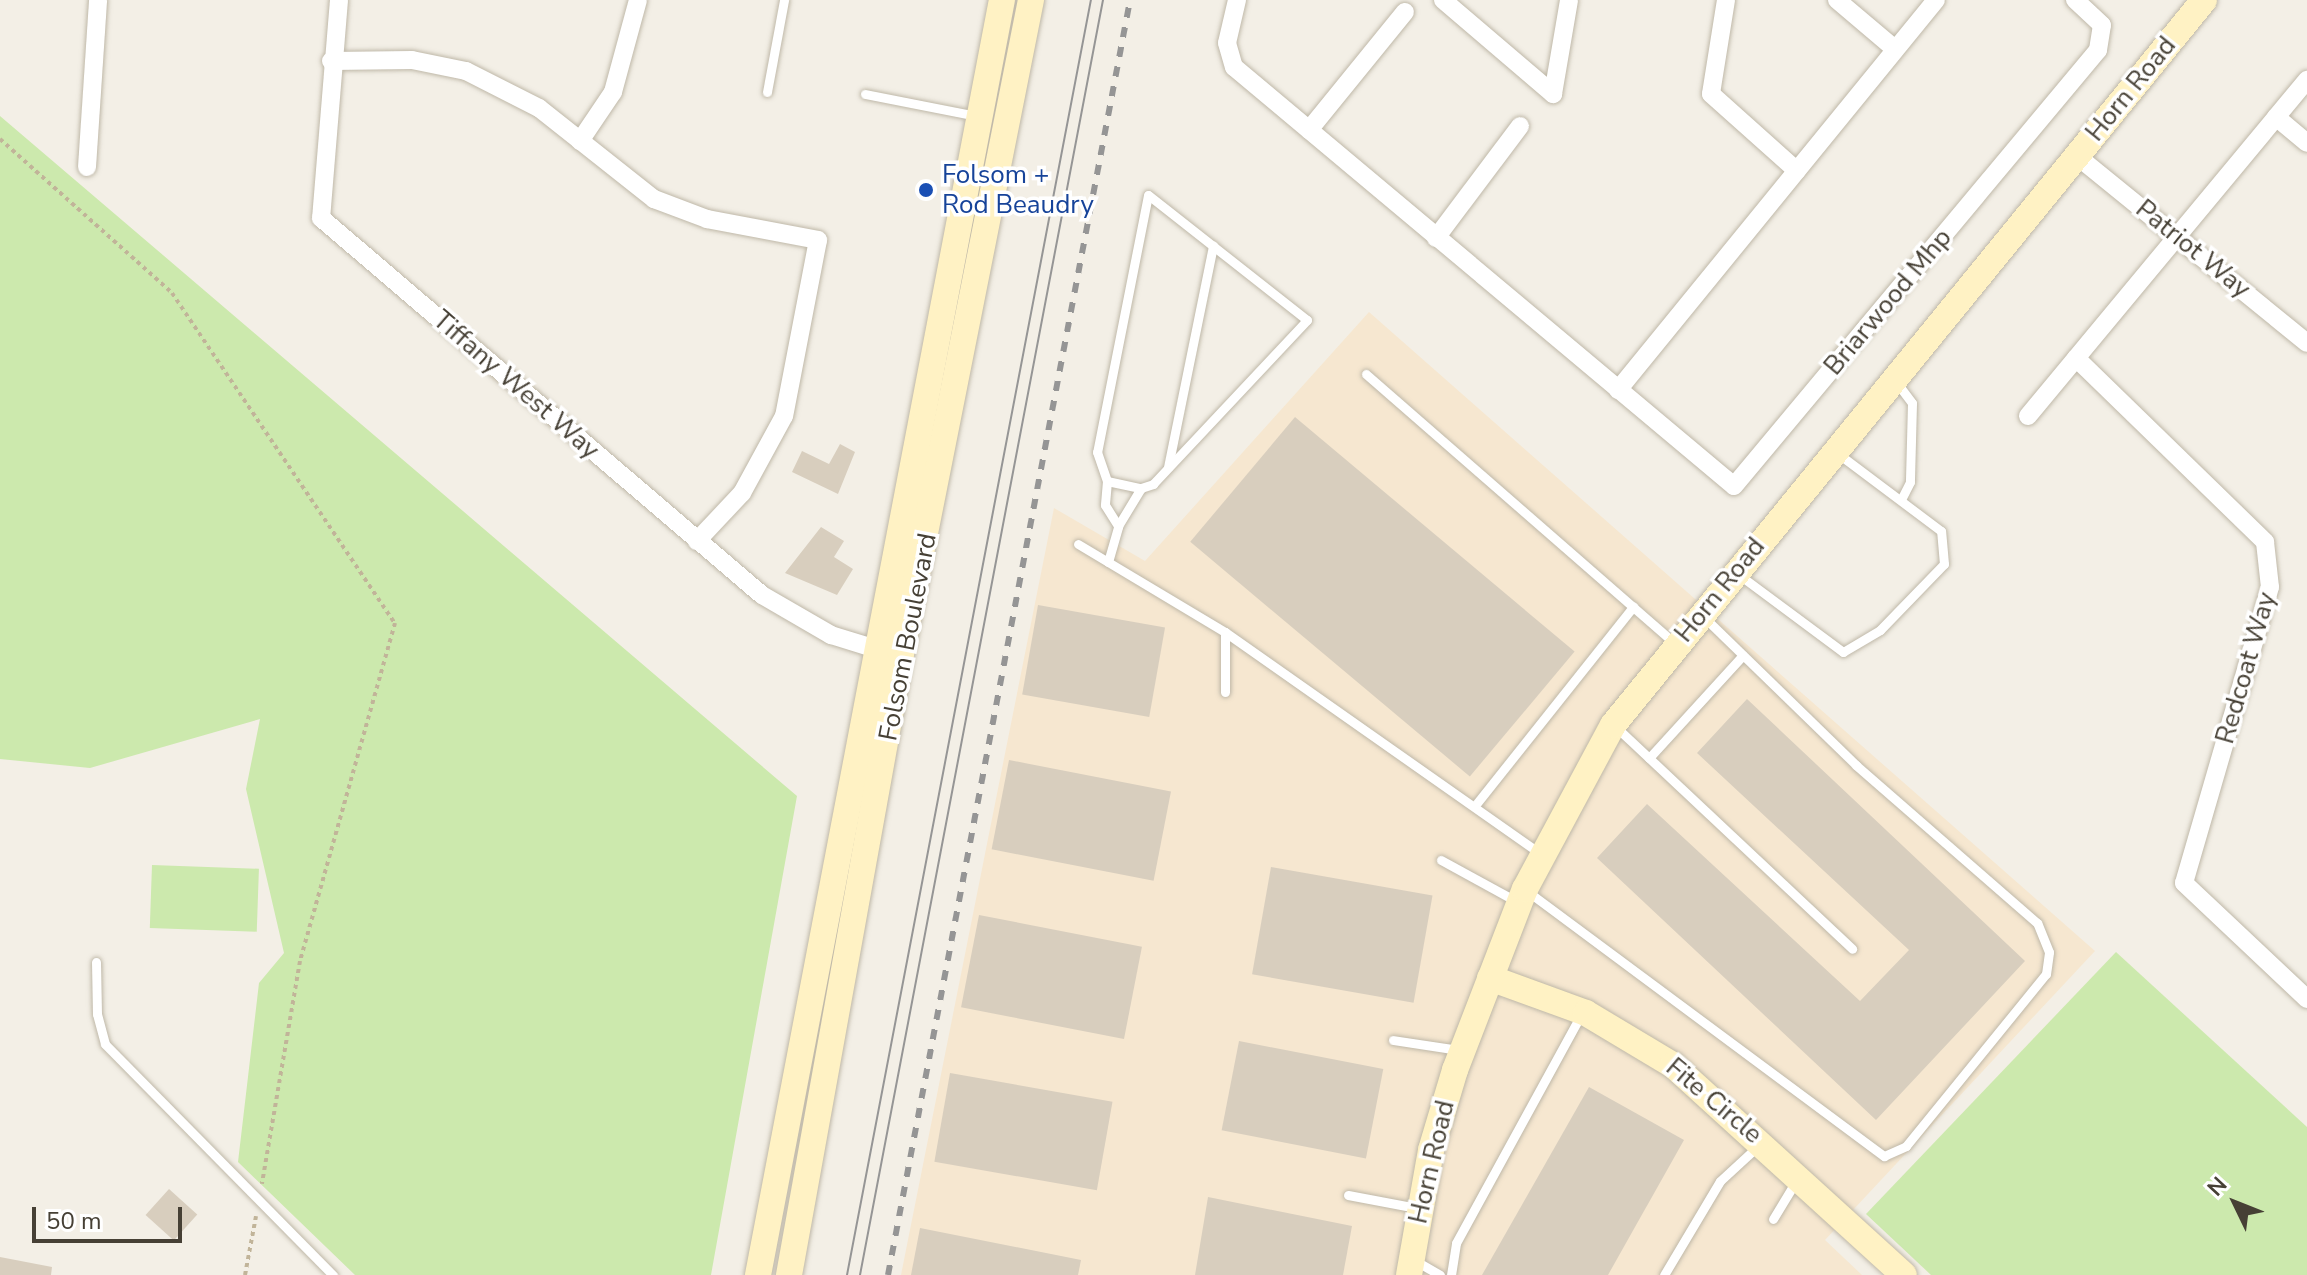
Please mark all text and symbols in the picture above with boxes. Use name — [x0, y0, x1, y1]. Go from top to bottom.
street label: Horn Road — [2079, 30, 2183, 148]
place label: Folsom + Rod Beaudry — [942, 159, 1094, 220]
marker: Folsom + Rod Beaudry — [917, 181, 935, 199]
street label: Patriot Way — [2129, 193, 2257, 305]
street label: Briarwood Mhp — [1818, 223, 1958, 381]
street label: Tiffany West Way — [426, 304, 606, 466]
street label: Folsom Boulevard — [873, 531, 943, 743]
street label: Horn Road — [1668, 531, 1772, 649]
street label: Redcoat Way — [2210, 589, 2282, 747]
street label: Fite Circle — [1660, 1052, 1768, 1150]
street label: Horn Road — [1403, 1097, 1461, 1227]
north arrow — [2195, 1163, 2275, 1243]
text: N — [2201, 1170, 2234, 1203]
scale bar — [36, 1191, 186, 1241]
text: 50 m — [46, 1205, 102, 1237]

